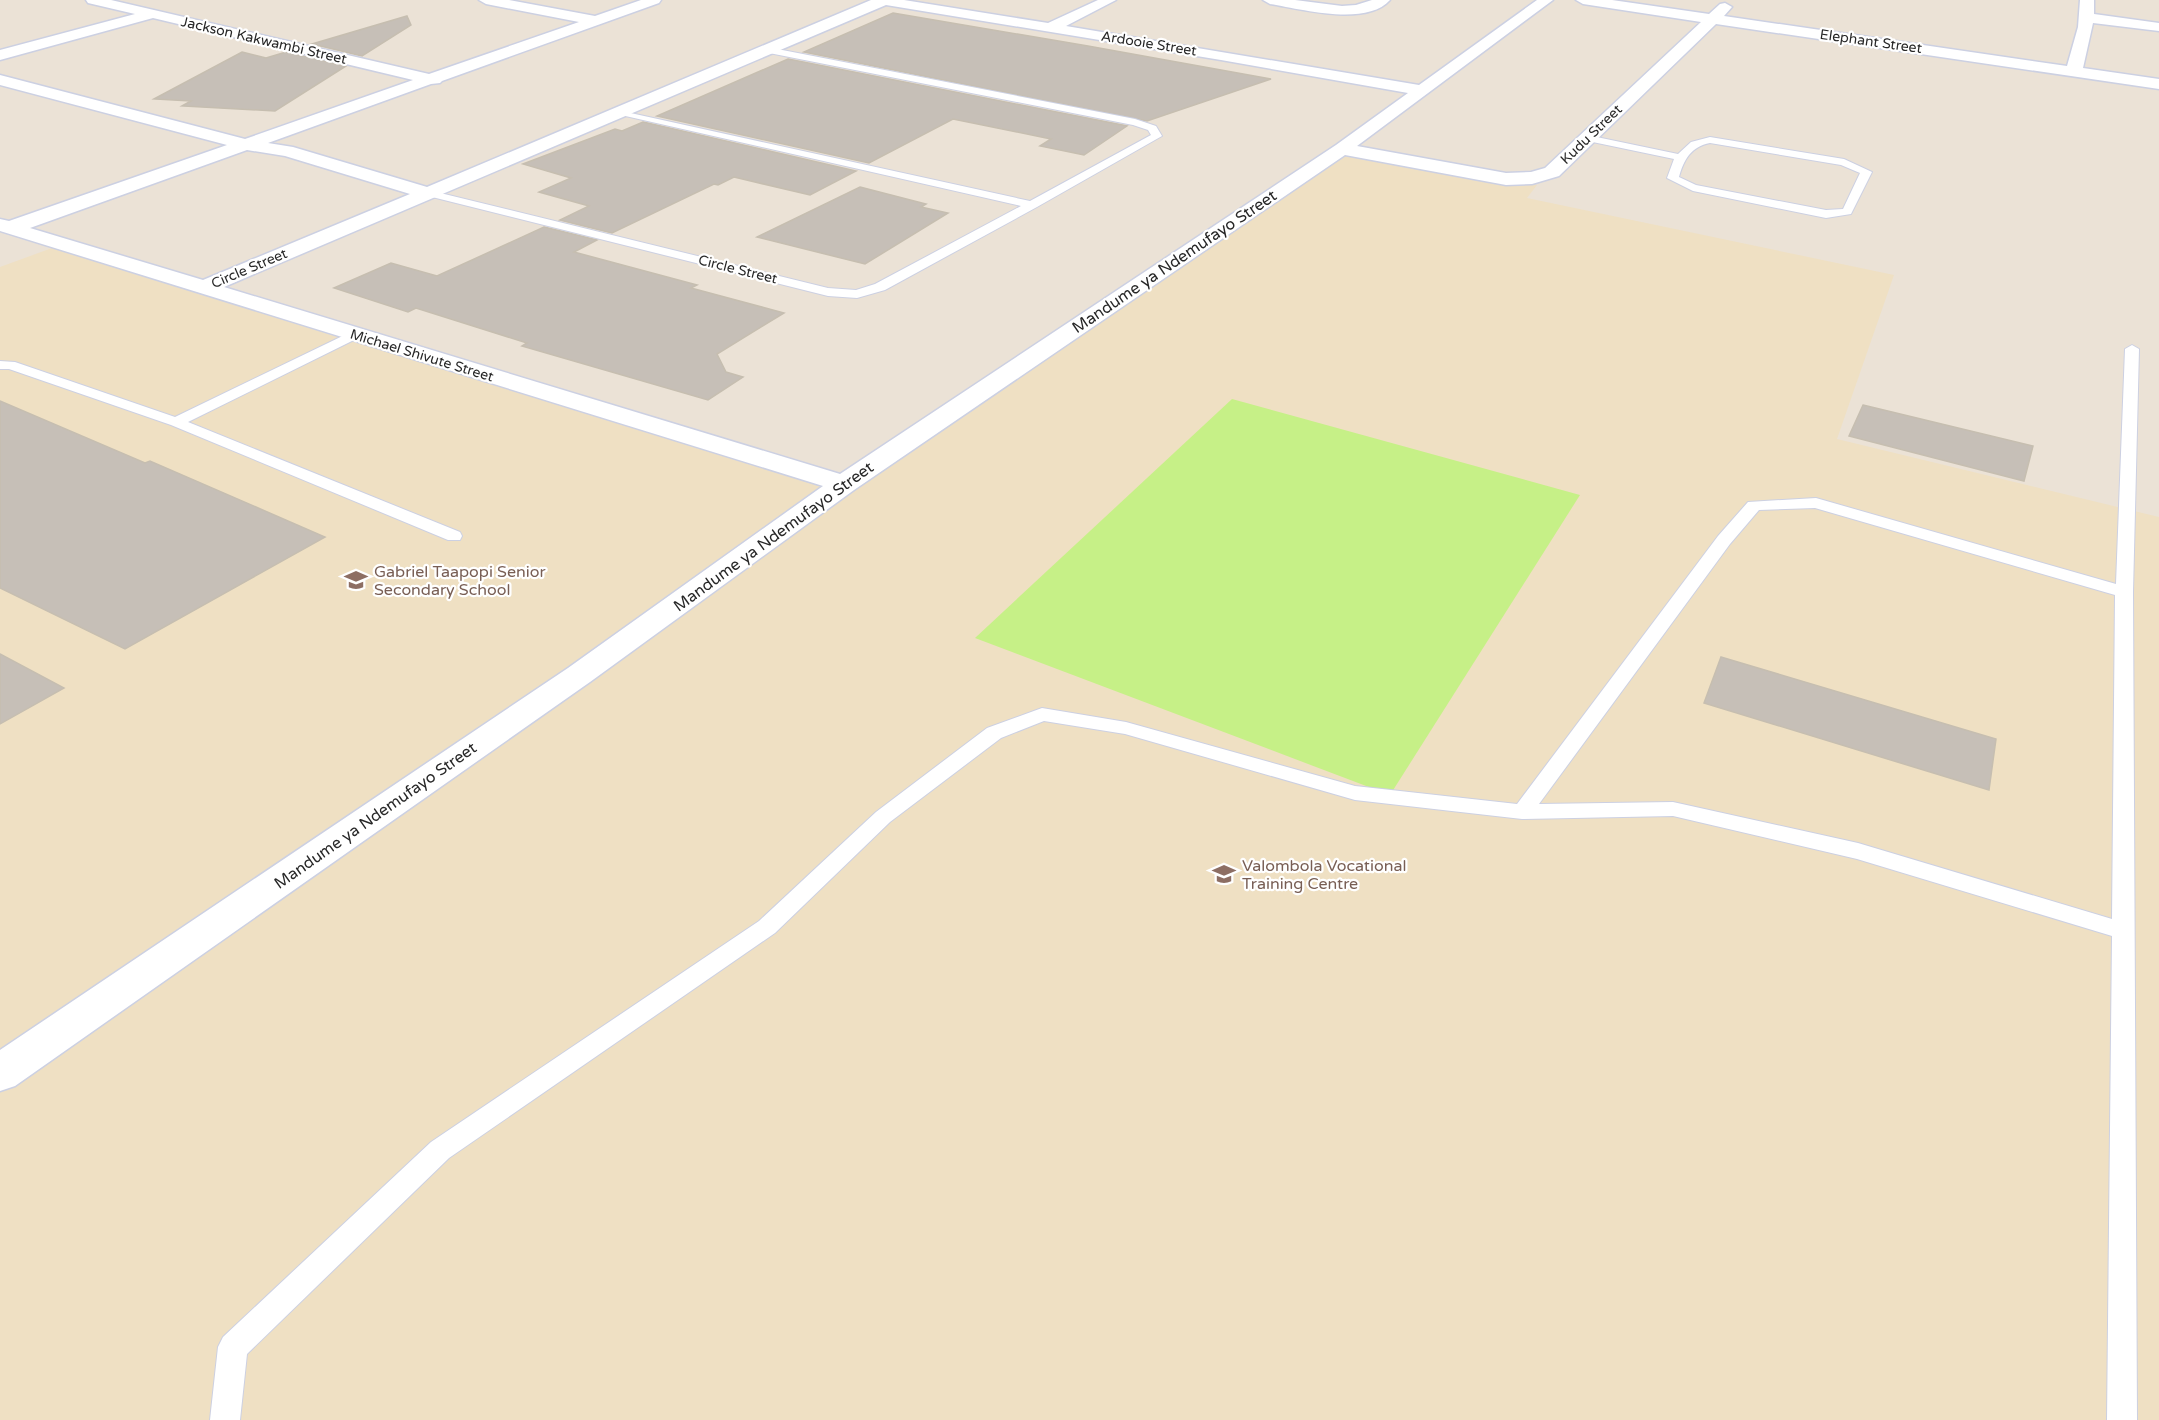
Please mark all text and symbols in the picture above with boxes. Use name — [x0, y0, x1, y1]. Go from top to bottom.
street label: Jackson Kakwambi Street — [179, 13, 349, 68]
street label: Elephant Street — [1819, 26, 1924, 57]
street label: Ardooie Street — [1100, 28, 1199, 60]
street label: Kudu Street — [1557, 100, 1626, 168]
street label: Mandume ya Ndemufayo Street — [1068, 186, 1281, 338]
street label: Circle Street — [209, 245, 290, 292]
street label: Circle Street — [697, 251, 780, 288]
street label: Michael Shivute Street — [348, 326, 496, 386]
street label: Mandume ya Ndemufayo Street — [670, 457, 878, 616]
place label: Gabriel Taapopi Senior Secondary School — [374, 562, 546, 600]
school or university icon: Gabriel Taapopi Senior Secondary School — [343, 567, 369, 593]
street label: Mandume ya Ndemufayo Street — [271, 738, 481, 894]
place label: Valombola Vocational Training Centre — [1242, 856, 1406, 894]
school or university icon: Valombola Vocational Training Centre — [1211, 861, 1237, 887]

